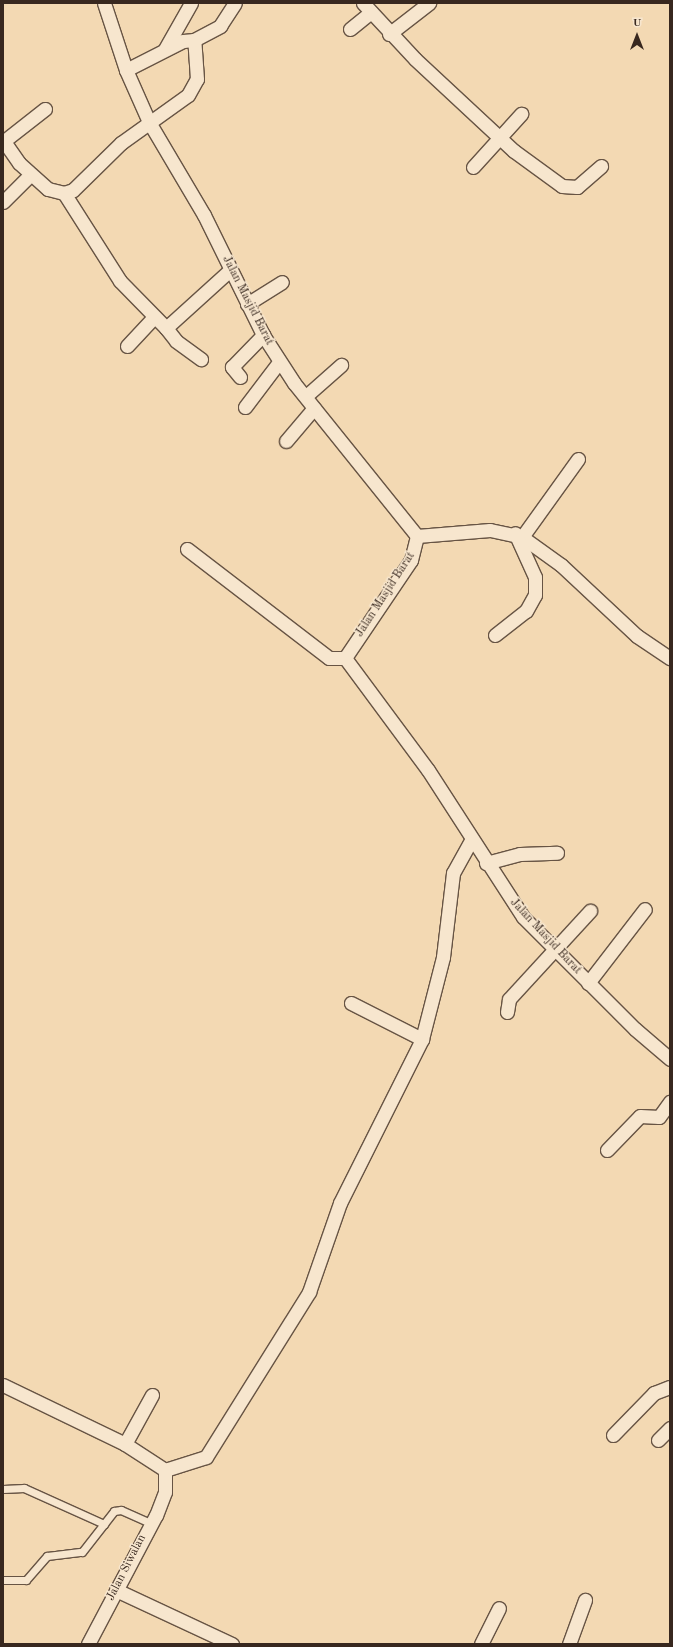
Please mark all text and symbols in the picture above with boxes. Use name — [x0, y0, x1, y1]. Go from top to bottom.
north arrow — [617, 16, 657, 56]
text: U — [633, 18, 641, 29]
street label: Jalan Masjid Barat — [218, 254, 276, 348]
street label: Jalan Masjid Barat — [353, 550, 419, 640]
street label: Jalan Masjid Barat — [506, 896, 584, 978]
street label: Jalan Siwalan — [104, 1532, 150, 1604]

